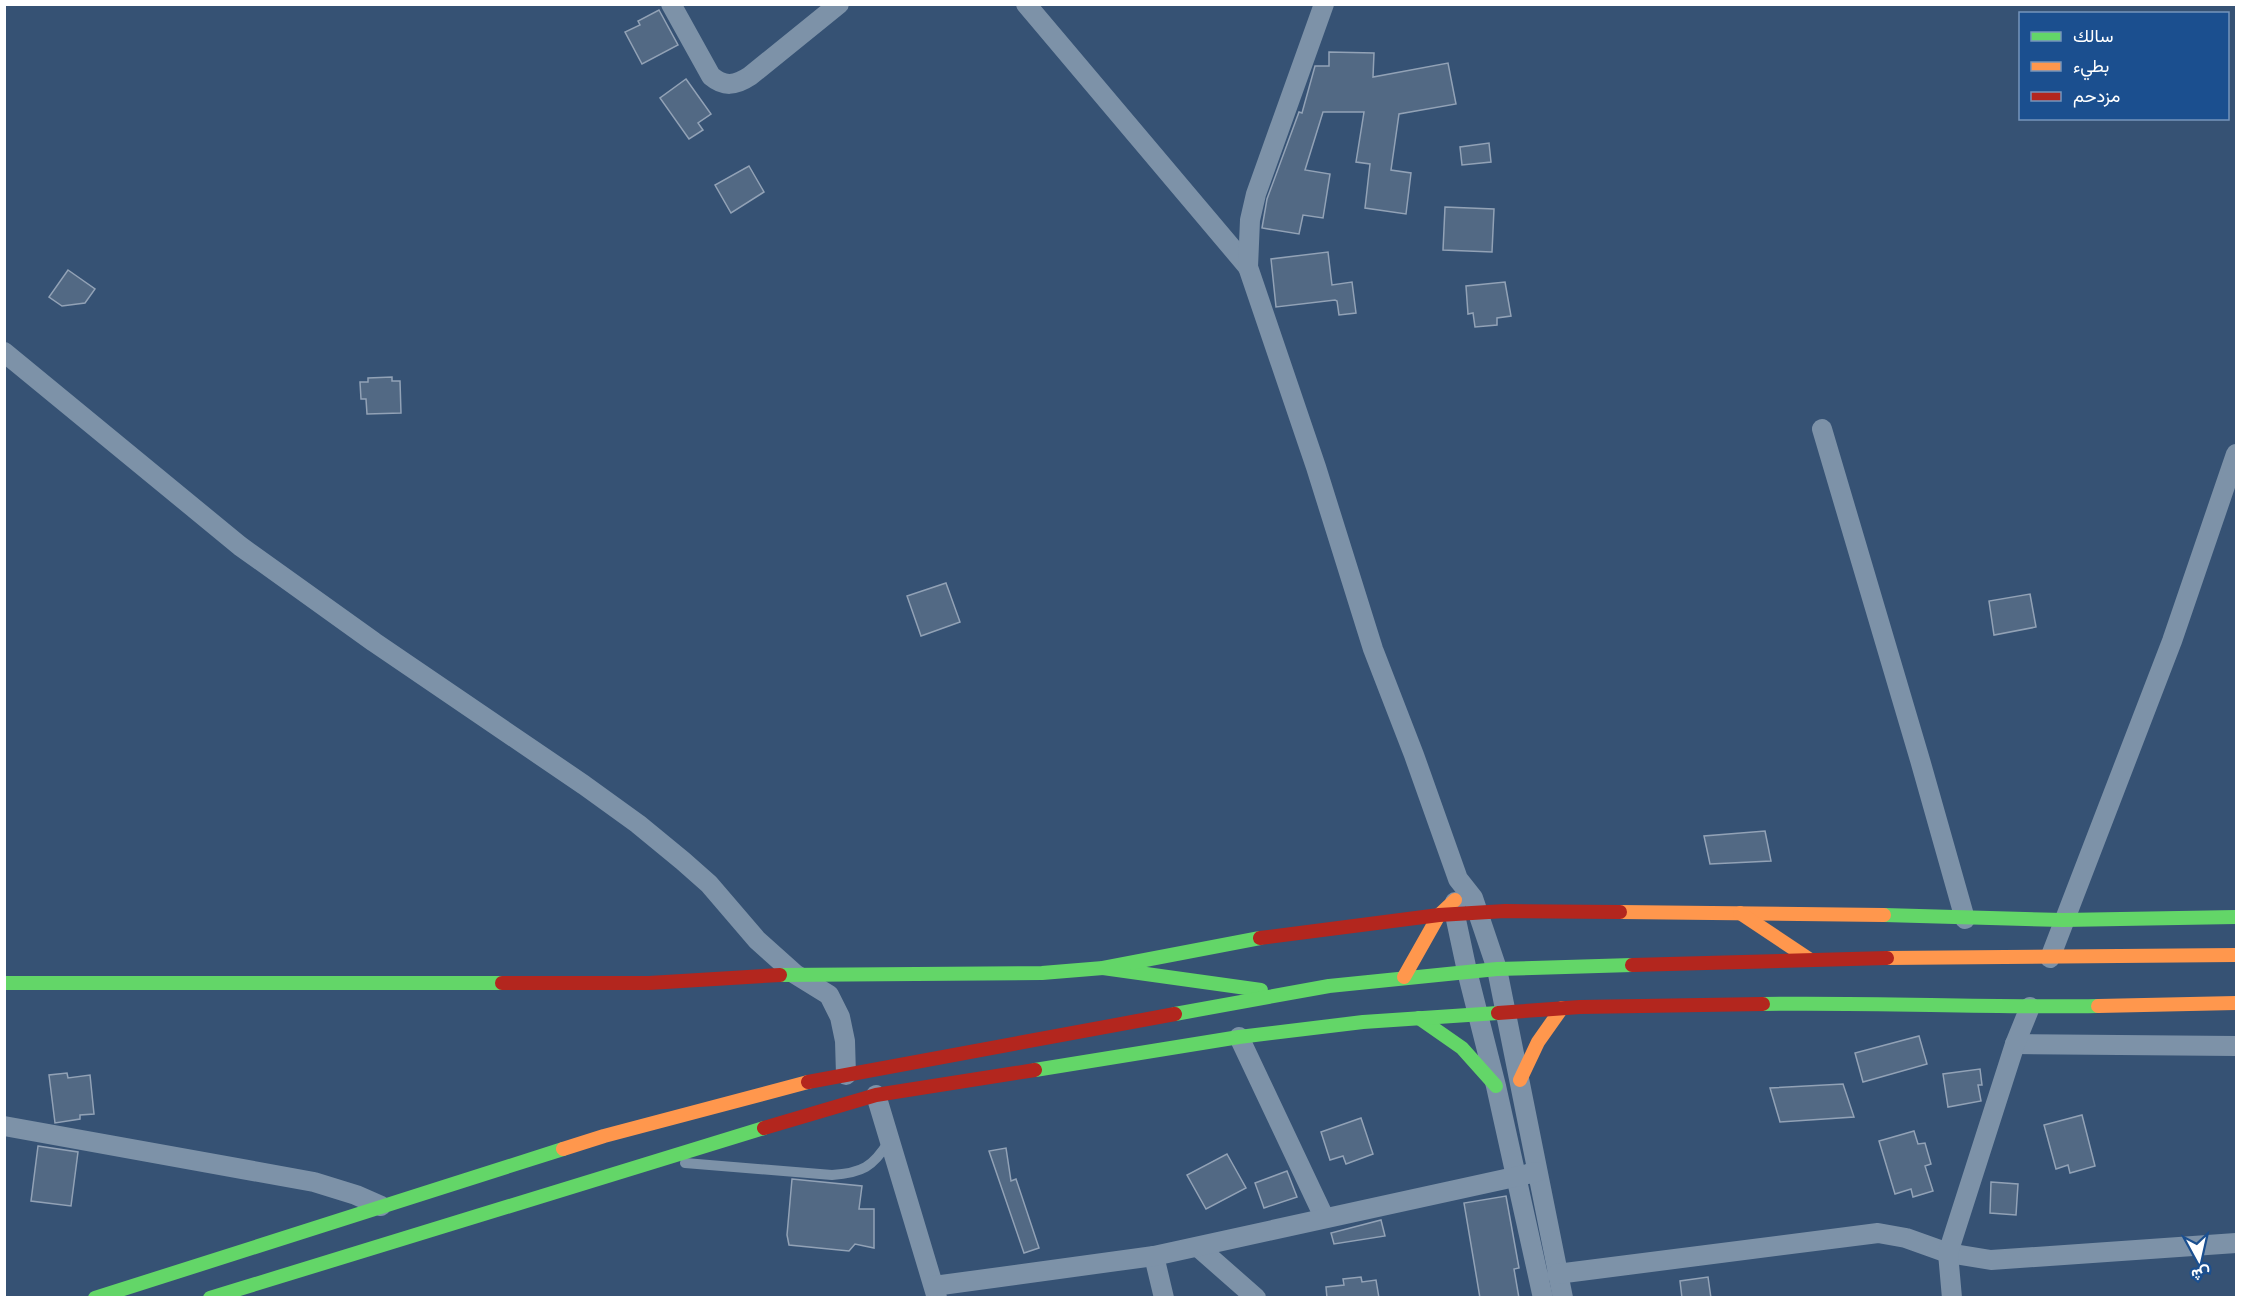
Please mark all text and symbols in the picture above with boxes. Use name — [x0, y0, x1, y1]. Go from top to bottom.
legend — [2019, 12, 2229, 120]
text: سالك — [2073, 28, 2113, 46]
text: بطيء — [2073, 58, 2109, 81]
text: مزدحم — [2073, 88, 2120, 108]
north arrow — [2169, 1230, 2229, 1290]
text: ش — [2190, 1264, 2212, 1283]

